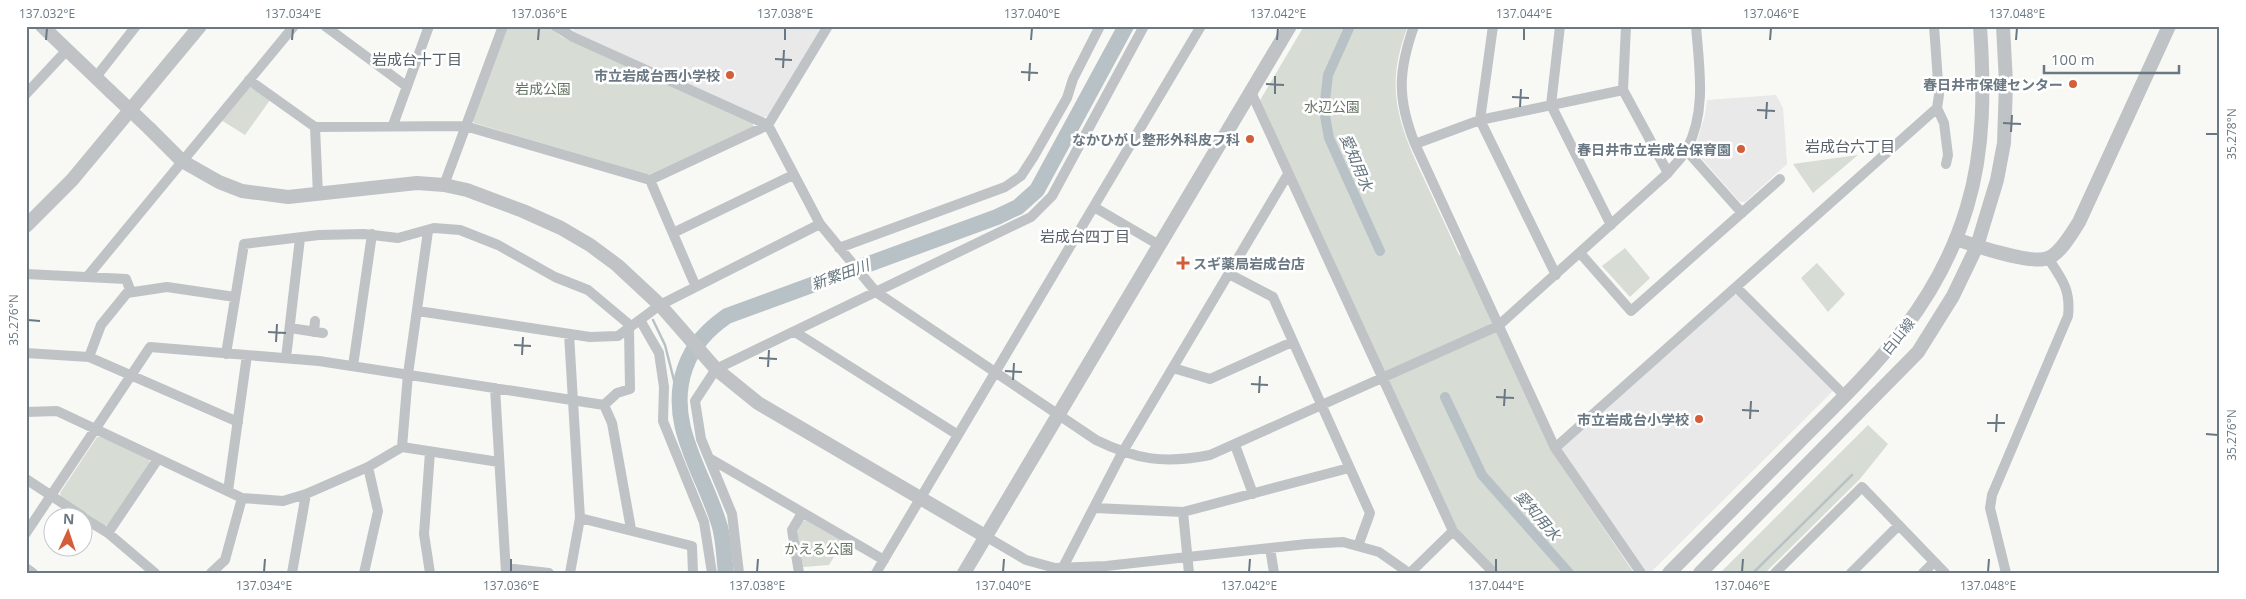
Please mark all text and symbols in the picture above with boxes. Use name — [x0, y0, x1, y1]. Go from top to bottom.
text: 137.032°E — [19, 5, 75, 22]
text: 137.034°E — [265, 5, 321, 22]
text: 137.036°E — [511, 5, 567, 22]
text: 137.038°E — [757, 5, 813, 22]
text: 137.040°E — [1004, 5, 1060, 22]
text: 137.042°E — [1250, 5, 1306, 22]
text: 137.044°E — [1496, 5, 1552, 22]
text: 137.046°E — [1743, 5, 1799, 22]
text: 137.048°E — [1989, 5, 2045, 22]
scale bar — [2044, 42, 2178, 74]
district label: 岩成台十丁目 — [372, 49, 462, 69]
text: 100 m — [2051, 49, 2095, 69]
place label: 市立岩成台西小学校 — [594, 66, 720, 85]
marker: 市立岩成台西小学校 — [724, 69, 736, 81]
place label: 春日井市保健センター — [1923, 75, 2063, 94]
marker: 春日井市保健センター — [2067, 78, 2079, 90]
park label: 岩成公園 — [515, 79, 571, 98]
park label: 水辺公園 — [1304, 97, 1360, 116]
text: 35.278°N — [2223, 108, 2240, 160]
place label: なかひがし整形外科皮フ科 — [1072, 130, 1240, 149]
water label: 愛知用水 — [1336, 130, 1379, 195]
marker: なかひがし整形外科皮フ科 — [1244, 133, 1256, 145]
district label: 岩成台六丁目 — [1805, 136, 1895, 156]
place label: 春日井市立岩成台保育園 — [1577, 140, 1731, 159]
marker: 春日井市立岩成台保育園 — [1735, 143, 1747, 155]
district label: 岩成台四丁目 — [1040, 226, 1130, 246]
water label: 新繁田川 — [808, 254, 873, 294]
place label: スギ薬局岩成台店 — [1193, 254, 1305, 273]
marker: スギ薬局岩成台店 — [1177, 257, 1189, 269]
text: 35.276°N — [5, 294, 22, 346]
street label: 白山線 — [1877, 314, 1919, 358]
text: 35.276°N — [2223, 409, 2240, 461]
place label: 市立岩成台小学校 — [1577, 410, 1689, 429]
marker: 市立岩成台小学校 — [1693, 413, 1705, 425]
water label: 愛知用水 — [1511, 486, 1567, 546]
north arrow — [42, 506, 92, 556]
text: N — [63, 509, 75, 528]
park label: かえる公園 — [784, 539, 854, 558]
text: 137.034°E — [236, 577, 292, 594]
text: 137.036°E — [483, 577, 539, 594]
text: 137.038°E — [729, 577, 785, 594]
text: 137.040°E — [975, 577, 1031, 594]
text: 137.042°E — [1221, 577, 1277, 594]
text: 137.044°E — [1468, 577, 1524, 594]
text: 137.046°E — [1714, 577, 1770, 594]
text: 137.048°E — [1960, 577, 2016, 594]

